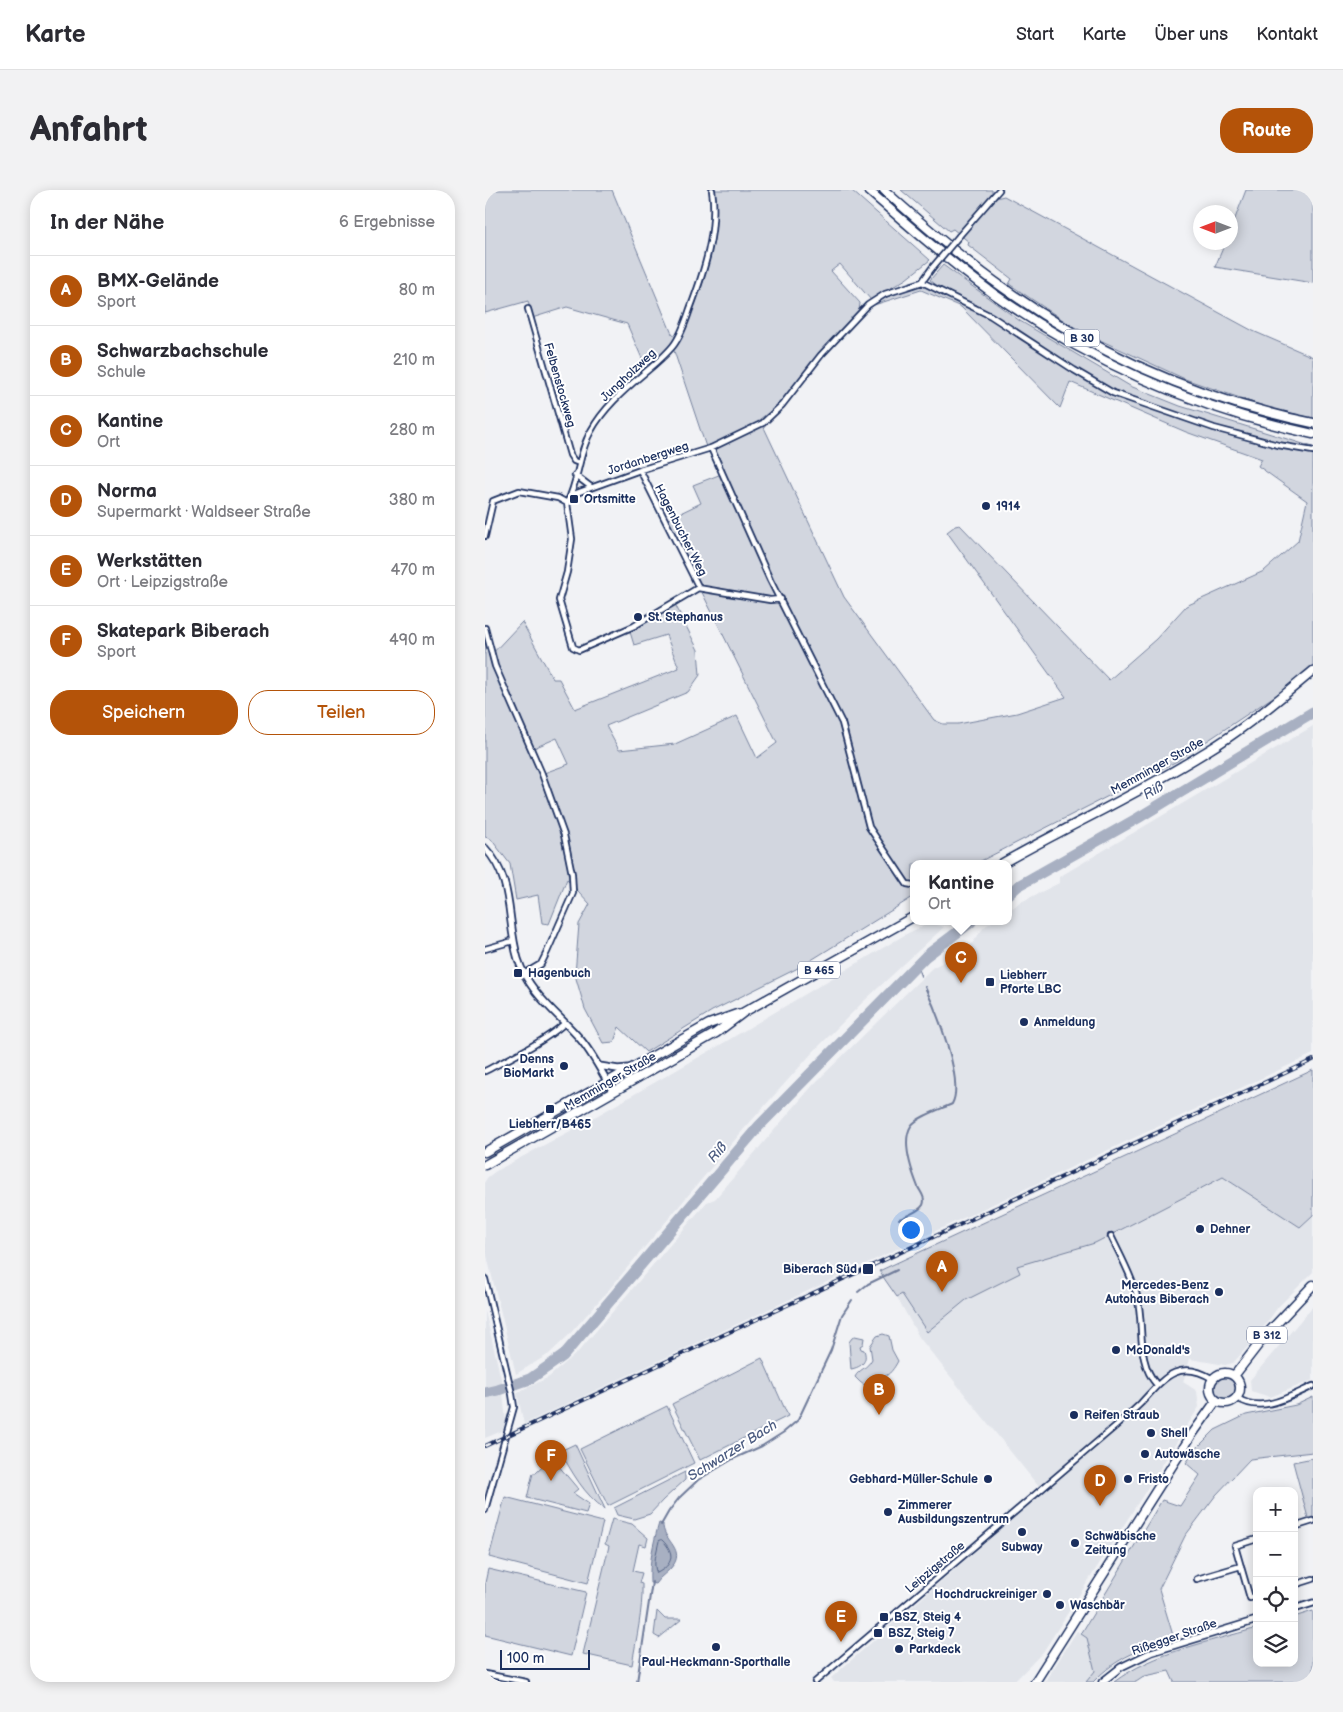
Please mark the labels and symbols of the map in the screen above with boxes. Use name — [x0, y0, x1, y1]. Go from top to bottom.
north arrow — [1193, 205, 1238, 250]
road number: B 30 — [1065, 330, 1099, 346]
street label: Felbenstockweg — [540, 341, 579, 429]
street label: Jungholzweg — [597, 346, 659, 405]
street label: Jordanbergweg — [606, 438, 691, 479]
street label: Hagenbucher Weg — [651, 482, 710, 579]
place label: Ortsmitte — [584, 492, 636, 507]
marker: Ortsmitte — [568, 493, 580, 505]
place label: 1914 — [996, 499, 1020, 514]
marker: 1914 — [980, 500, 992, 512]
place label: St. Stephanus — [648, 610, 723, 625]
marker: St. Stephanus — [632, 611, 644, 623]
street label: Memminger Straße — [1108, 735, 1206, 798]
water label: Riß — [1140, 778, 1167, 803]
pin: C — [945, 942, 977, 983]
road number: B 465 — [798, 962, 840, 978]
place label: Hagenbuch — [528, 966, 591, 981]
marker: Hagenbuch — [512, 967, 524, 979]
place label: Liebherr Pforte LBC — [1000, 968, 1062, 997]
marker: Liebherr Pforte LBC — [984, 976, 996, 988]
place label: Anmeldung — [1033, 1015, 1095, 1030]
marker: Anmeldung — [1018, 1016, 1030, 1028]
street label: Memminger Straße — [561, 1049, 659, 1114]
place label: Denns BioMarkt — [503, 1052, 554, 1081]
marker: Denns BioMarkt — [558, 1060, 570, 1072]
marker: Liebherr/B465 — [544, 1103, 556, 1115]
place label: Liebherr/B465 — [509, 1117, 591, 1132]
water label: Riß — [704, 1139, 731, 1166]
your location — [898, 1217, 924, 1243]
place label: Dehner — [1210, 1222, 1250, 1237]
marker: Dehner — [1194, 1223, 1206, 1235]
pin: A — [926, 1251, 958, 1292]
place label: Biberach Süd — [783, 1262, 857, 1277]
marker: Biberach Süd — [861, 1262, 875, 1276]
place label: Mercedes-Benz Autohaus Biberach — [1104, 1278, 1209, 1307]
marker: Mercedes-Benz Autohaus Biberach — [1213, 1286, 1225, 1298]
road number: B 312 — [1247, 1326, 1287, 1344]
place label: McDonald's — [1126, 1343, 1190, 1358]
marker: McDonald's — [1110, 1344, 1122, 1356]
pin: B — [863, 1374, 895, 1415]
place label: Reifen Straub — [1084, 1408, 1160, 1423]
marker: Reifen Straub — [1068, 1409, 1080, 1421]
water label: Schwarzer Bach — [684, 1416, 780, 1485]
place label: Shell — [1161, 1426, 1188, 1441]
marker: Shell — [1145, 1427, 1157, 1439]
pin: F — [535, 1440, 567, 1481]
place label: Autowäsche — [1154, 1447, 1220, 1462]
marker: Autowäsche — [1139, 1448, 1151, 1460]
pin: D — [1084, 1465, 1116, 1506]
place label: Gebhard-Müller-Schule — [849, 1472, 978, 1487]
place label: Fristo — [1138, 1472, 1169, 1487]
marker: Gebhard-Müller-Schule — [982, 1473, 994, 1485]
marker: Fristo — [1122, 1473, 1134, 1485]
place label: Zimmerer Ausbildungszentrum — [897, 1498, 1009, 1527]
marker: Zimmerer Ausbildungszentrum — [882, 1506, 894, 1518]
marker: Subway — [1016, 1526, 1028, 1538]
place label: Schwäbische Zeitung — [1085, 1529, 1156, 1558]
marker: Schwäbische Zeitung — [1069, 1537, 1081, 1549]
street label: Leipzigstraße — [902, 1538, 968, 1597]
place label: Subway — [1001, 1540, 1043, 1555]
place label: Hochdruckreiniger — [934, 1587, 1037, 1602]
marker: Hochdruckreiniger — [1041, 1588, 1053, 1600]
place label: Waschbär — [1070, 1598, 1125, 1613]
marker: Waschbär — [1054, 1599, 1066, 1611]
pin: E — [825, 1601, 857, 1642]
place label: BSZ, Steig 4 — [894, 1610, 961, 1625]
marker: BSZ, Steig 4 — [878, 1611, 890, 1623]
street label: Rißegger Straße — [1130, 1616, 1219, 1659]
place label: BSZ, Steig 7 — [888, 1626, 955, 1641]
marker: BSZ, Steig 7 — [872, 1627, 884, 1639]
marker: Paul-Heckmann-Sporthalle — [710, 1641, 722, 1653]
place label: Parkdeck — [909, 1642, 961, 1657]
marker: Parkdeck — [893, 1643, 905, 1655]
scale bar — [500, 1647, 590, 1670]
place label: Paul-Heckmann-Sporthalle — [642, 1655, 791, 1670]

